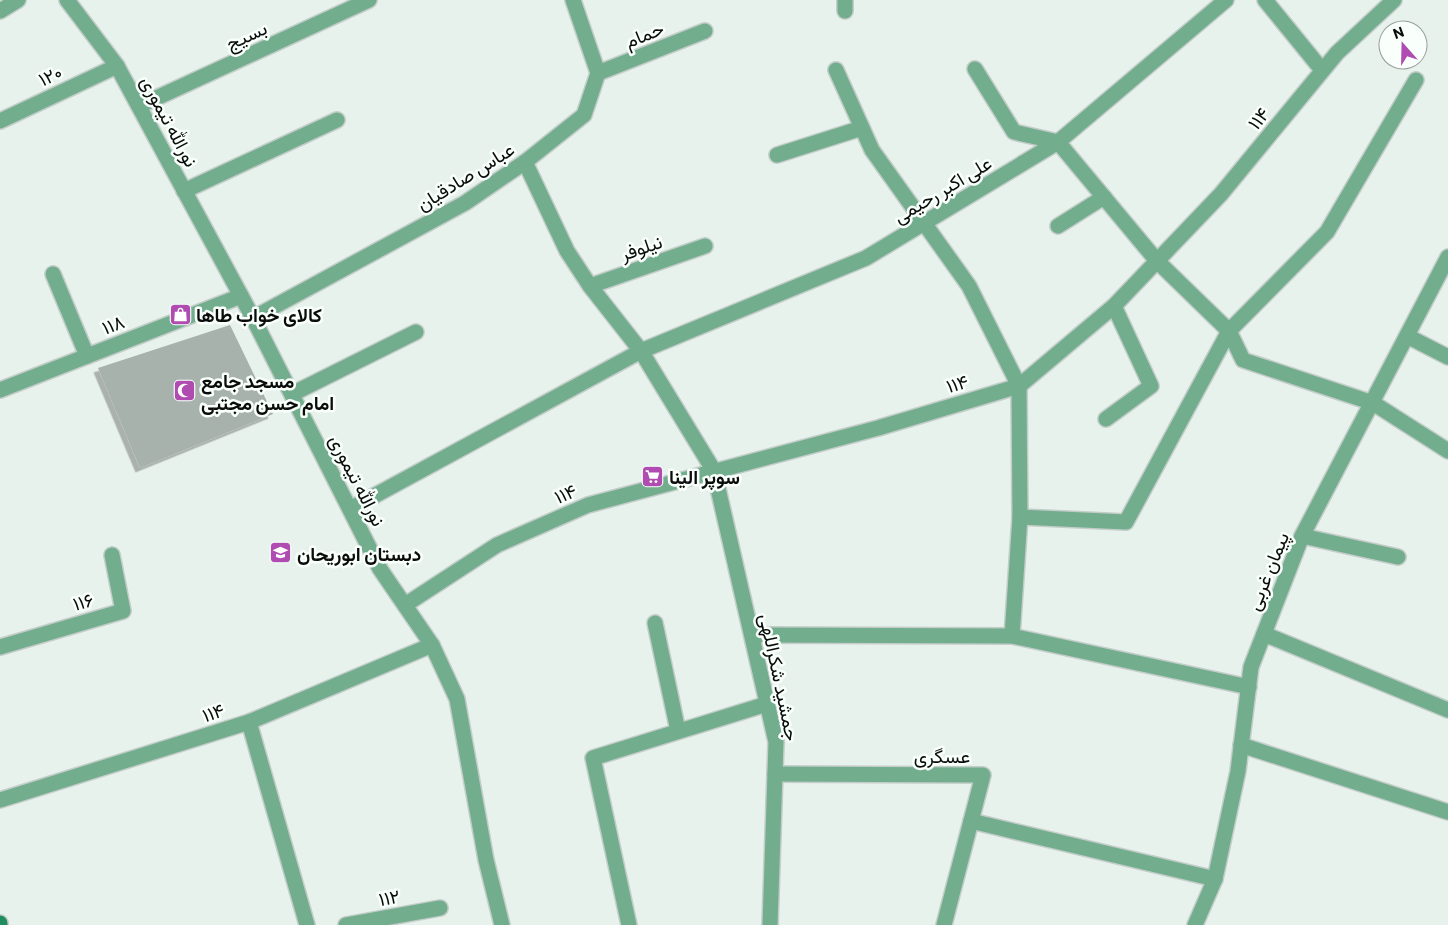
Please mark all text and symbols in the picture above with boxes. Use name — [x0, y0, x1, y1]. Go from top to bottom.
street label: بسیج — [222, 16, 271, 57]
street label: حمام — [621, 16, 668, 54]
north arrow — [1378, 20, 1428, 70]
text: N — [1391, 23, 1406, 42]
street label: ۱۲۰ — [35, 60, 65, 90]
street label: نورالله تیموری — [136, 71, 204, 171]
street label: ۱۱۴ — [1242, 102, 1274, 134]
street label: عباس صادقیان — [412, 137, 519, 216]
street label: علی اکبر رحیمی — [889, 151, 996, 228]
street label: نیلوفر — [616, 229, 665, 266]
shop icon: کالای خواب طاها — [168, 302, 192, 326]
place label: کالای خواب طاها — [196, 303, 322, 328]
street label: ۱۱۸ — [99, 309, 127, 339]
place label: مسجد جامع امام حسن مجتبی — [201, 369, 334, 416]
street label: ۱۱۴ — [943, 369, 971, 397]
mosque icon: مسجد جامع امام حسن مجتبی — [173, 379, 197, 403]
street label: نورالله تیموری — [324, 430, 391, 530]
supermarket icon: سوپر الینا — [641, 464, 665, 488]
place label: سوپر الینا — [669, 465, 740, 491]
street label: ۱۱۴ — [550, 478, 580, 508]
street label: پیمان غربی — [1241, 529, 1296, 615]
school or university icon: دبستان ابوریحان — [269, 541, 293, 565]
place label: دبستان ابوریحان — [297, 542, 421, 567]
street label: ۱۱۶ — [70, 587, 96, 615]
street label: جمشید شکراللهی — [754, 611, 805, 743]
street label: ۱۱۴ — [199, 698, 227, 726]
street label: عسگری — [914, 744, 970, 768]
street label: ۱۱۲ — [377, 884, 401, 910]

